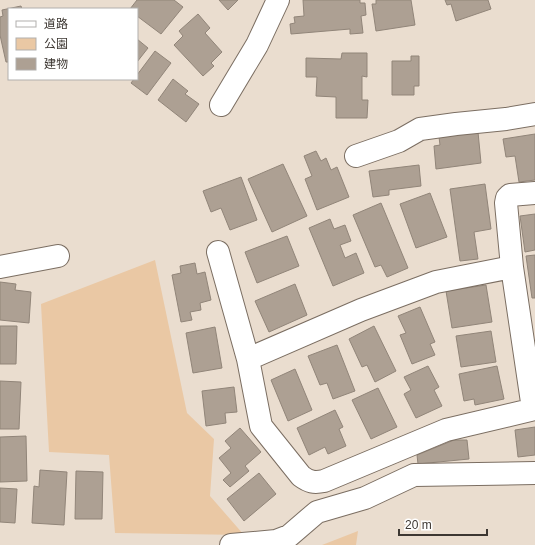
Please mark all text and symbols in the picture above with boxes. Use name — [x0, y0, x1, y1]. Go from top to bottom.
legend — [8, 8, 138, 80]
text: 道路 — [44, 17, 68, 31]
text: 公園 — [44, 37, 68, 51]
text: 建物 — [44, 57, 68, 71]
scale bar — [399, 511, 487, 537]
text: 20 m — [405, 518, 432, 532]

